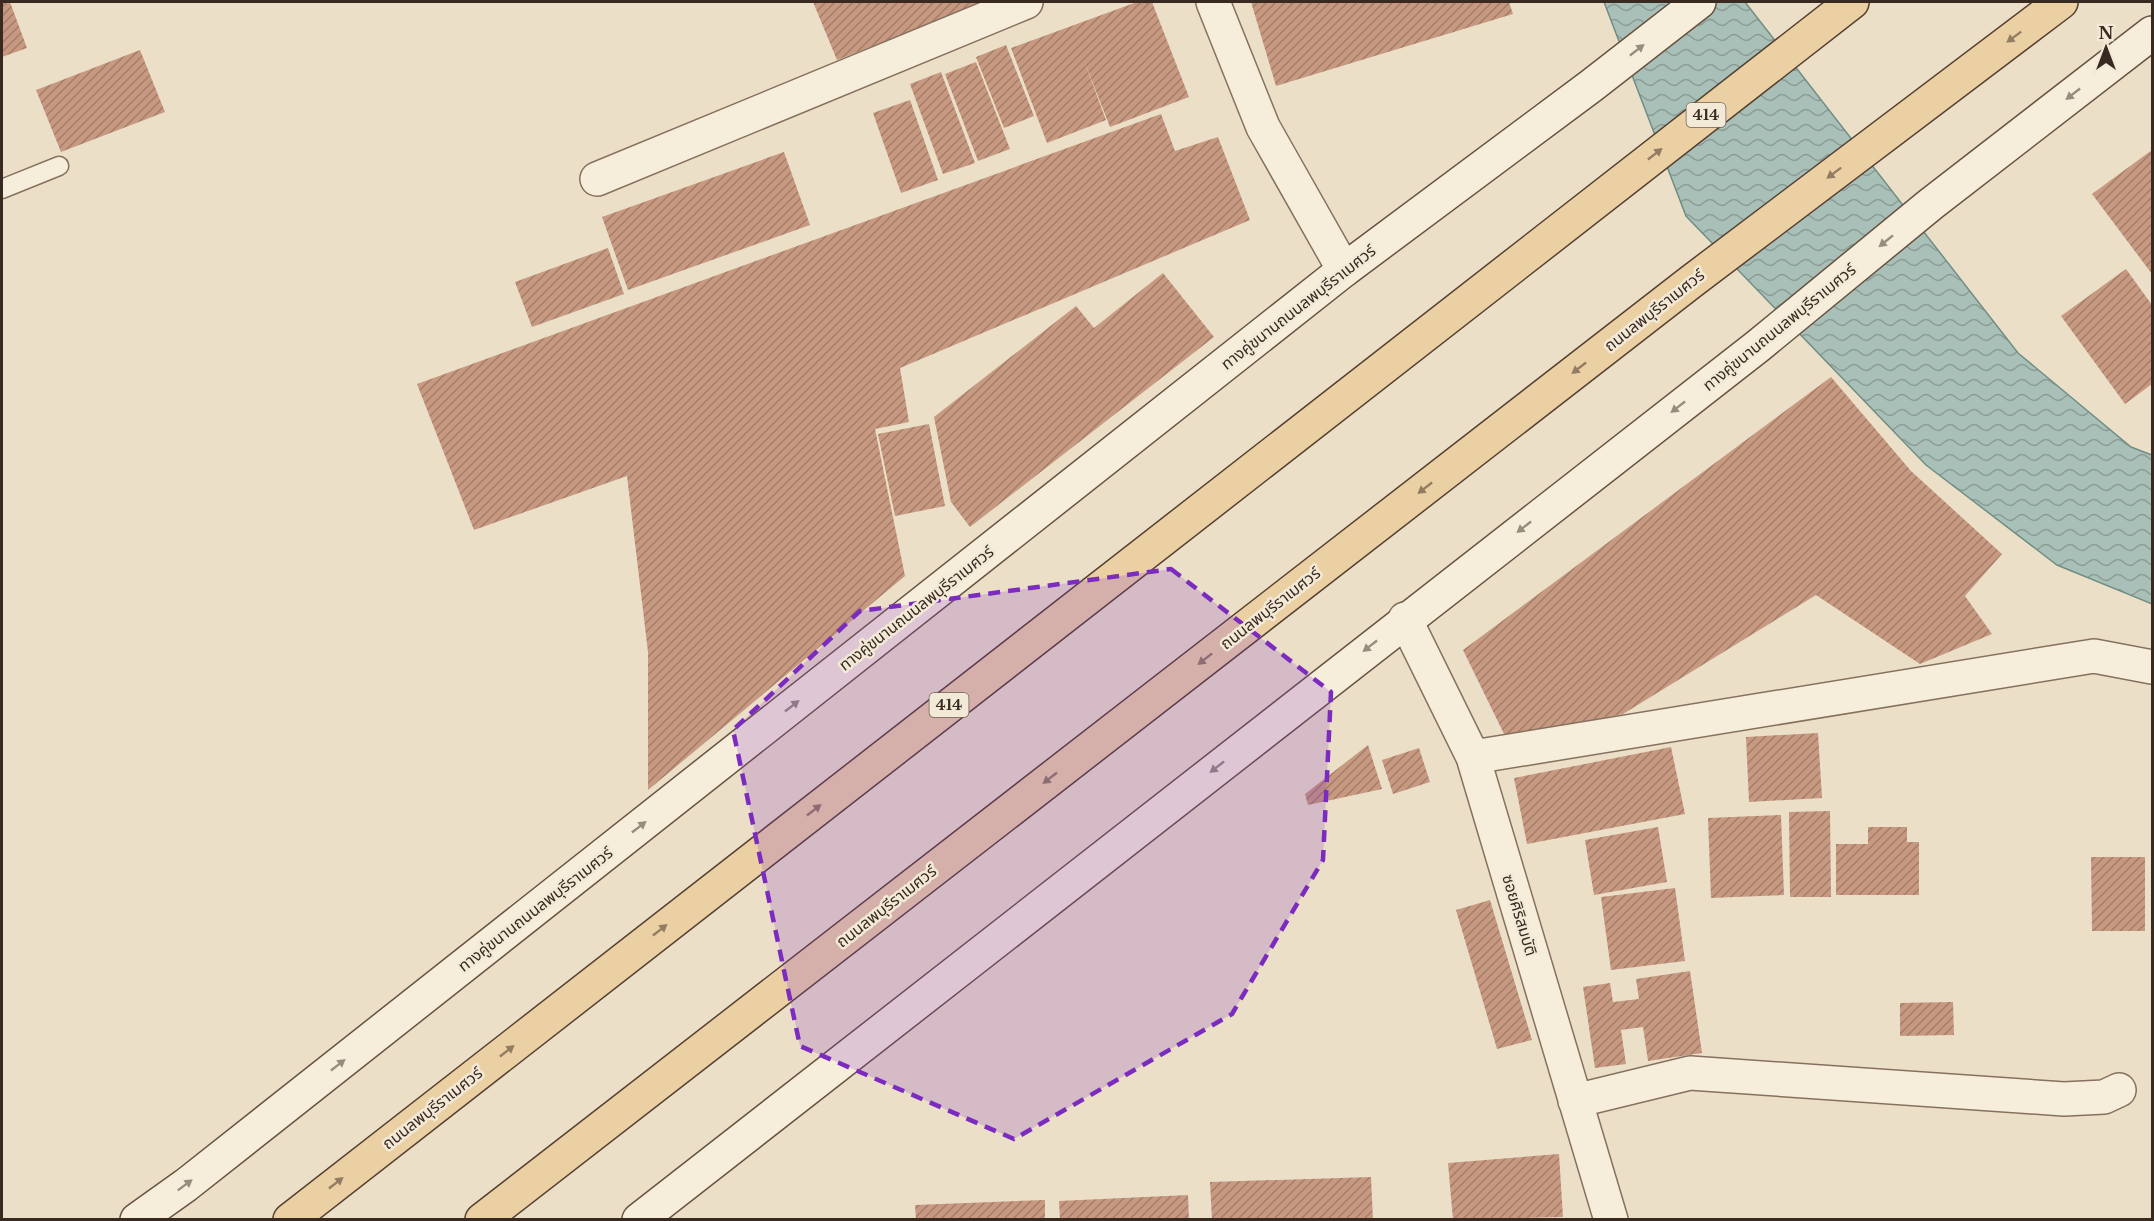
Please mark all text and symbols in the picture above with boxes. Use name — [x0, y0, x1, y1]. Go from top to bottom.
north arrow — [2076, 18, 2136, 78]
text: N — [2098, 23, 2114, 43]
one-way arrow — [2007, 31, 2023, 43]
one-way arrow — [1629, 44, 1645, 57]
one-way arrow — [2065, 88, 2081, 101]
road number: 414 — [1686, 103, 1726, 127]
one-way arrow — [1647, 149, 1662, 161]
one-way arrow — [1826, 167, 1842, 180]
one-way arrow — [1879, 234, 1894, 247]
street label: ทางคู่ขนานถนนลพบุรีราเมศวร์ — [1217, 240, 1380, 374]
street label: ทางคู่ขนานถนนลพบุรีราเมศวร์ — [1698, 259, 1860, 395]
street label: ถนนลพบุรีราเมศวร์ — [1600, 264, 1709, 355]
one-way arrow — [1571, 362, 1587, 375]
one-way arrow — [1671, 401, 1686, 413]
one-way arrow — [1417, 481, 1433, 494]
one-way arrow — [1516, 520, 1532, 533]
street label: ทางคู่ขนานถนนลพบุรีราเมศวร์ — [835, 541, 998, 675]
street label: ถนนลพบุรีราเมศวร์ — [1216, 562, 1325, 653]
one-way arrow — [1362, 640, 1378, 653]
one-way arrow — [1197, 652, 1212, 664]
road number: 414 — [930, 693, 968, 717]
one-way arrow — [785, 700, 800, 712]
one-way arrow — [1209, 760, 1224, 772]
one-way arrow — [1043, 772, 1058, 784]
one-way arrow — [806, 804, 822, 817]
one-way arrow — [631, 820, 647, 833]
street label: ทางคู่ขนานถนนลพบุรีราเมศวร์ — [454, 842, 617, 976]
street label: ถนนลพบุรีราเมศวร์ — [832, 860, 941, 951]
street label: ซอยศิริสมบัติ — [1498, 872, 1542, 958]
one-way arrow — [653, 925, 668, 937]
one-way arrow — [499, 1045, 514, 1057]
one-way arrow — [330, 1058, 346, 1071]
street label: ถนนลพบุรีราเมศวร์ — [378, 1062, 487, 1153]
one-way arrow — [329, 1178, 344, 1190]
one-way arrow — [177, 1180, 192, 1192]

